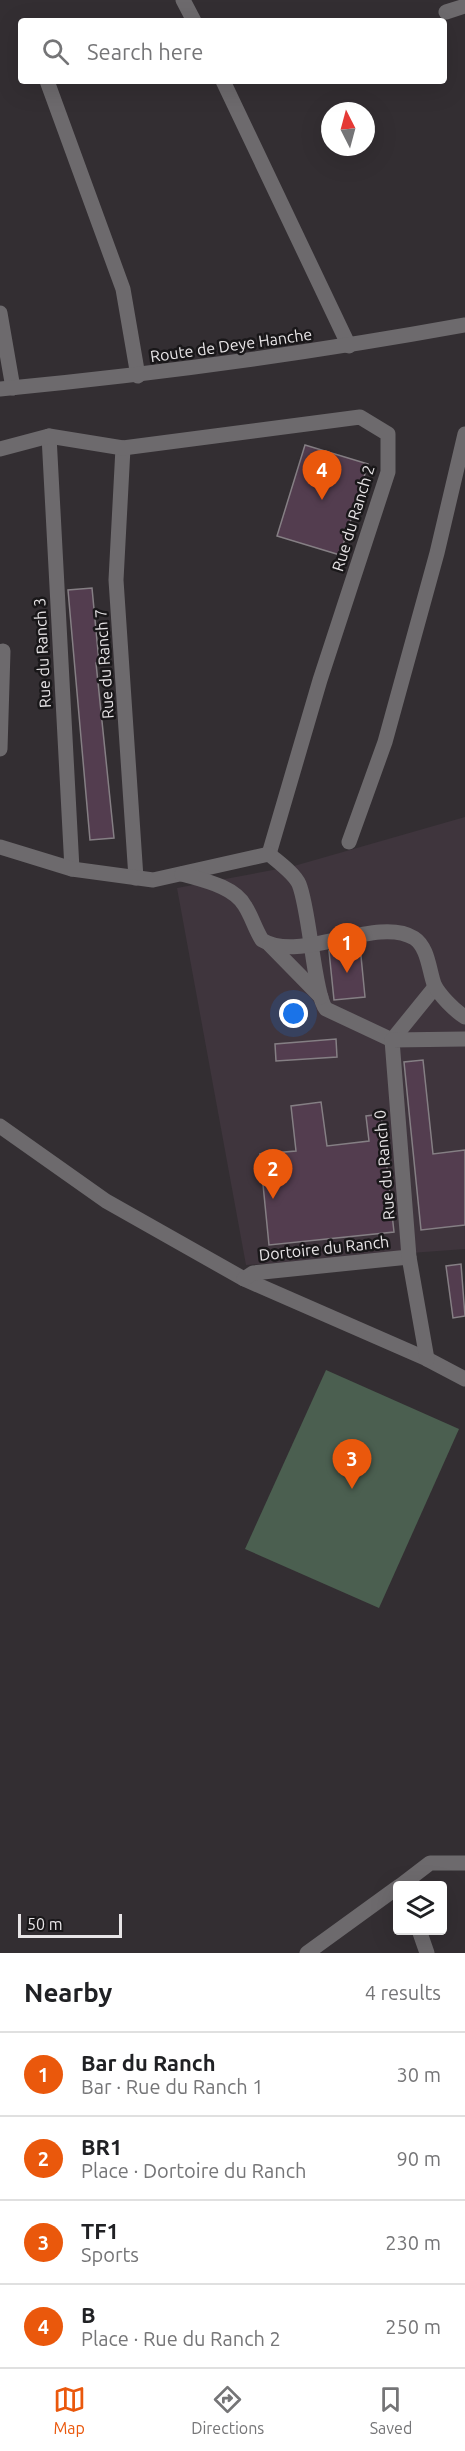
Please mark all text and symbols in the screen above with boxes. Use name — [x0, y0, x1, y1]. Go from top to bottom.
search box — [18, 18, 447, 84]
icon: search — [39, 35, 72, 68]
text: Search here — [87, 39, 203, 64]
north arrow — [321, 102, 375, 156]
street label: Route de Deye Hanche — [149, 325, 313, 365]
pin: 4 — [302, 450, 342, 500]
street label: Rue du Ranch 2 — [328, 463, 378, 573]
street label: Rue du Ranch 3 — [30, 597, 54, 709]
street label: Rue du Ranch 7 — [91, 608, 117, 720]
pin: 1 — [328, 924, 366, 973]
your location — [279, 999, 308, 1028]
street label: Rue du Ranch 0 — [370, 1109, 398, 1221]
pin: 2 — [254, 1150, 292, 1199]
street label: Dortoire du Ranch — [258, 1232, 390, 1264]
pin: 3 — [332, 1440, 372, 1489]
map controls — [393, 1881, 447, 1935]
button: layers — [393, 1881, 447, 1935]
scale bar — [18, 1911, 122, 1938]
text: 50 m — [27, 1915, 63, 1933]
text: Nearby — [24, 1978, 112, 2007]
text: 4 results — [365, 1981, 441, 2004]
text: Bar du Ranch — [81, 2050, 216, 2075]
text: 1 — [38, 2063, 49, 2086]
text: 30 m — [397, 2063, 441, 2086]
text: Bar · Rue du Ranch 1 — [81, 2075, 264, 2098]
text: BR1 — [81, 2134, 122, 2159]
text: 2 — [38, 2147, 49, 2170]
text: 90 m — [397, 2147, 441, 2170]
text: Place · Dortoire du Ranch — [81, 2159, 306, 2182]
text: TF1 — [81, 2218, 119, 2243]
text: 3 — [38, 2231, 49, 2254]
text: 230 m — [385, 2231, 441, 2254]
text: Sports — [81, 2243, 139, 2266]
text: B — [81, 2302, 96, 2327]
text: 4 — [38, 2315, 49, 2338]
text: 250 m — [385, 2315, 441, 2338]
text: Place · Rue du Ranch 2 — [81, 2327, 281, 2350]
tab: Map — [53, 2383, 86, 2437]
tab: Directions — [191, 2383, 264, 2437]
tab: Saved — [370, 2383, 412, 2437]

